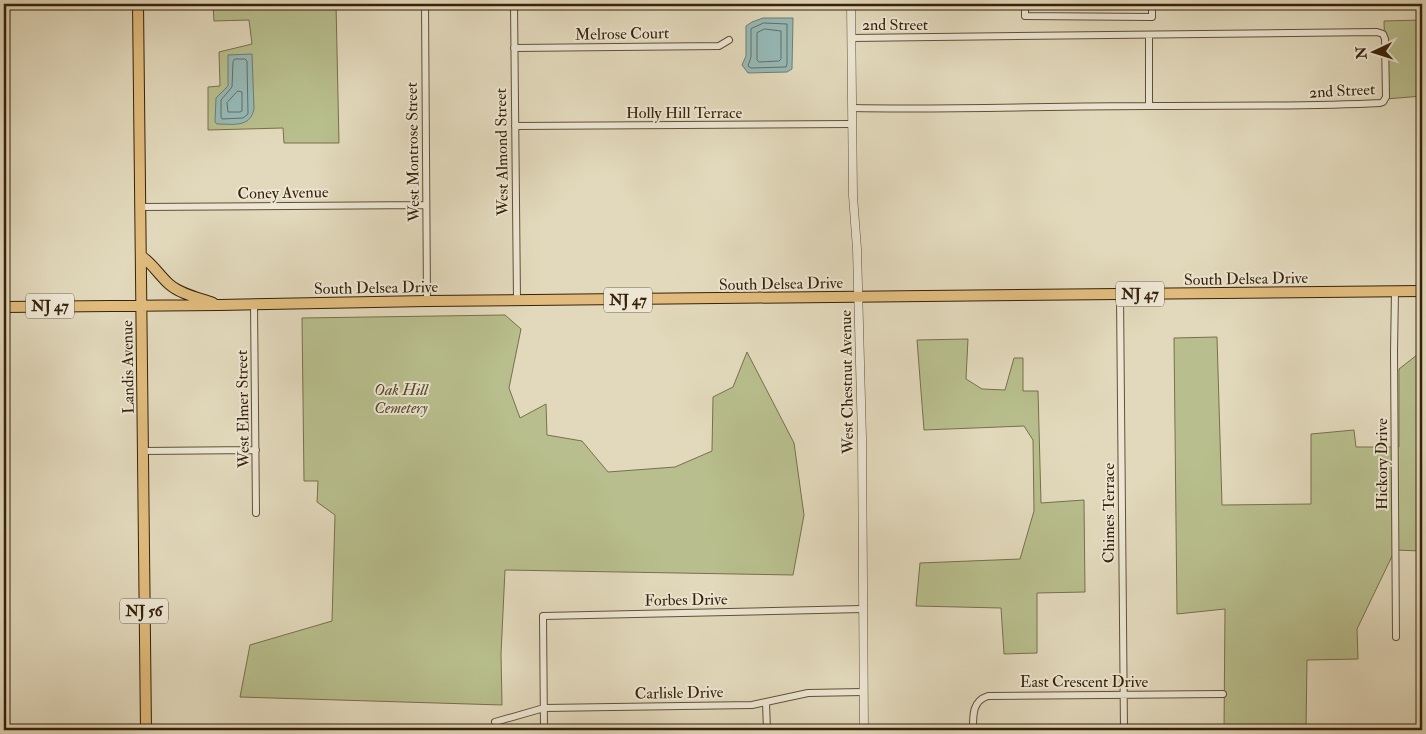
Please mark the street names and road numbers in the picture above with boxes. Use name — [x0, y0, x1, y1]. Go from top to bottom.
street label: 2nd Street — [862, 15, 928, 35]
street label: Melrose Court — [575, 23, 669, 45]
street label: 2nd Street — [1309, 79, 1376, 103]
street label: West Montrose Street — [402, 82, 424, 223]
street label: West Almond Street — [491, 88, 513, 217]
street label: Holly Hill Terrace — [626, 103, 742, 123]
street label: Coney Avenue — [237, 182, 329, 204]
street label: South Delsea Drive — [1184, 268, 1309, 290]
street label: South Delsea Drive — [719, 273, 844, 295]
street label: South Delsea Drive — [314, 277, 439, 299]
road number: NJ 47 — [1116, 282, 1164, 306]
road number: NJ 47 — [604, 288, 652, 312]
road number: NJ 47 — [26, 294, 74, 318]
street label: West Chestnut Avenue — [836, 309, 858, 455]
street label: Landis Avenue — [117, 320, 139, 414]
street label: West Elmer Street — [232, 350, 254, 469]
street label: Hickory Drive — [1372, 418, 1392, 510]
street label: Chimes Terrace — [1099, 462, 1119, 563]
street label: Forbes Drive — [644, 589, 728, 611]
road number: NJ 56 — [120, 598, 168, 624]
street label: East Crescent Drive — [1020, 672, 1148, 692]
street label: Carlisle Drive — [635, 682, 724, 704]

